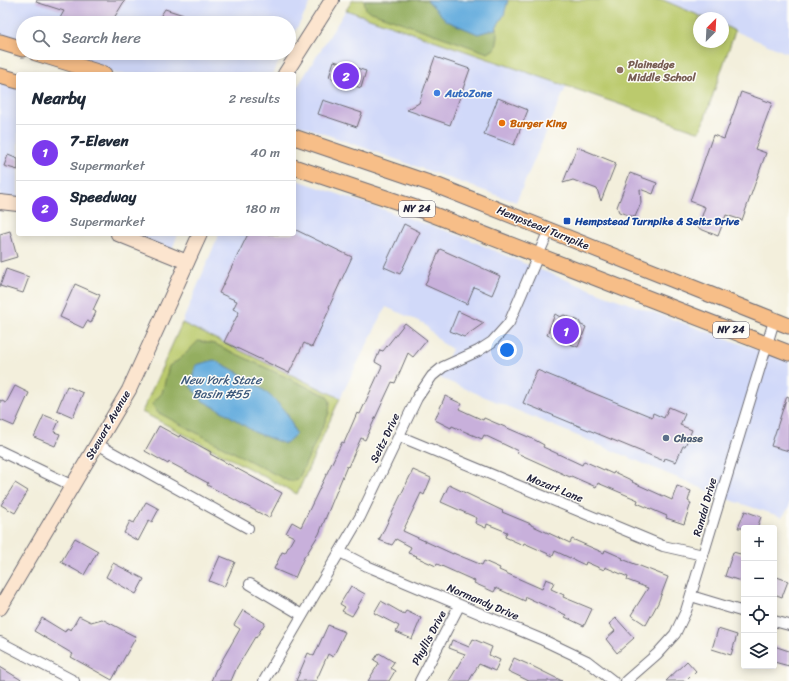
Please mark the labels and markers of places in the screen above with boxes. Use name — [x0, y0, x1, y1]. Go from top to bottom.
place label: Plainedge Middle School — [627, 55, 696, 87]
pin: 2 — [333, 61, 359, 91]
marker: Plainedge Middle School — [615, 65, 625, 75]
place label: AutoZone — [444, 84, 492, 103]
marker: AutoZone — [432, 88, 442, 98]
place label: Burger King — [510, 114, 568, 133]
marker: Burger King — [497, 118, 507, 128]
place label: Hempstead Turnpike & Seitz Drive — [574, 212, 740, 231]
marker: Hempstead Turnpike & Seitz Drive — [562, 216, 572, 226]
pin: 1 — [553, 316, 579, 346]
place label: Chase — [673, 429, 703, 448]
marker: Chase — [661, 433, 671, 443]

